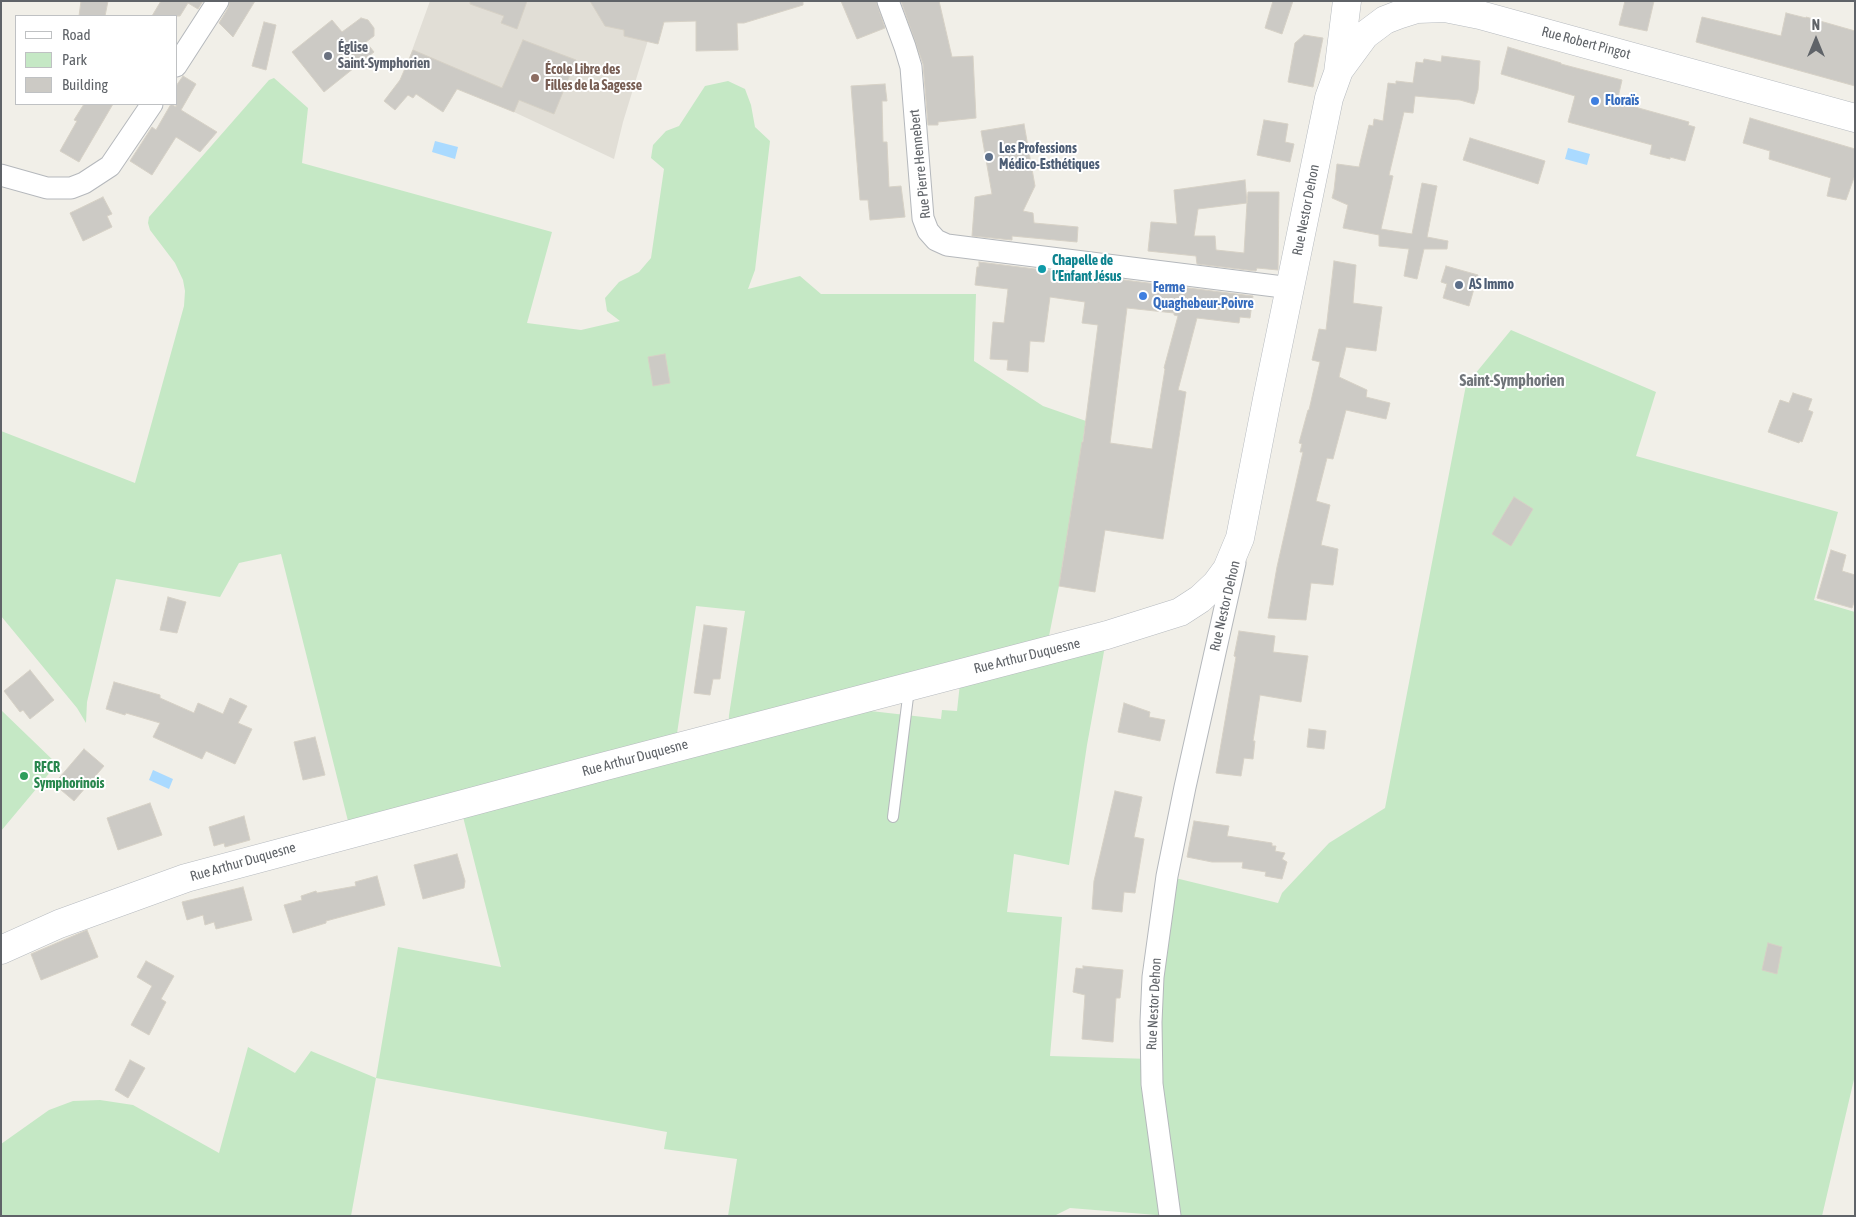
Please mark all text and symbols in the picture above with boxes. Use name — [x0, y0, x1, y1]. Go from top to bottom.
legend — [15, 15, 178, 105]
north arrow — [1791, 15, 1841, 65]
text: N — [1812, 17, 1820, 33]
street label: Rue Robert Pingot — [1540, 23, 1632, 63]
text: Road — [62, 26, 91, 43]
place label: Église Saint-Symphorien — [338, 40, 430, 72]
marker: Église Saint-Symphorien — [322, 50, 334, 62]
text: Park — [62, 51, 87, 68]
place label: École Libre des Filles de la Sagesse — [545, 62, 642, 94]
marker: École Libre des Filles de la Sagesse — [529, 72, 541, 84]
text: Building — [62, 76, 108, 93]
place label: Floraïs — [1605, 93, 1639, 109]
marker: Floraïs — [1589, 95, 1601, 107]
street label: Rue Pierre Hennebert — [906, 108, 934, 220]
place label: Les Professions Médico-Esthétiques — [999, 141, 1100, 174]
marker: Les Professions Médico-Esthétiques — [983, 151, 995, 163]
street label: Rue Nestor Dehon — [1289, 163, 1323, 257]
place label: Chapelle de l’Enfant Jésus — [1052, 253, 1121, 286]
marker: Chapelle de l’Enfant Jésus — [1036, 263, 1048, 275]
place label: AS Immo — [1469, 277, 1514, 293]
marker: AS Immo — [1453, 279, 1465, 291]
place label: Ferme Quaghebeur-Poivre — [1153, 280, 1254, 312]
marker: Ferme Quaghebeur-Poivre — [1137, 290, 1149, 302]
district label: Saint-Symphorien — [1459, 371, 1565, 391]
street label: Rue Nestor Dehon — [1206, 559, 1244, 653]
street label: Rue Arthur Duquesne — [972, 635, 1082, 677]
street label: Rue Arthur Duquesne — [580, 736, 690, 780]
place label: RFCR Symphorinois — [34, 760, 104, 792]
marker: RFCR Symphorinois — [18, 770, 30, 782]
street label: Rue Arthur Duquesne — [188, 839, 298, 885]
street label: Rue Nestor Dehon — [1143, 957, 1165, 1051]

